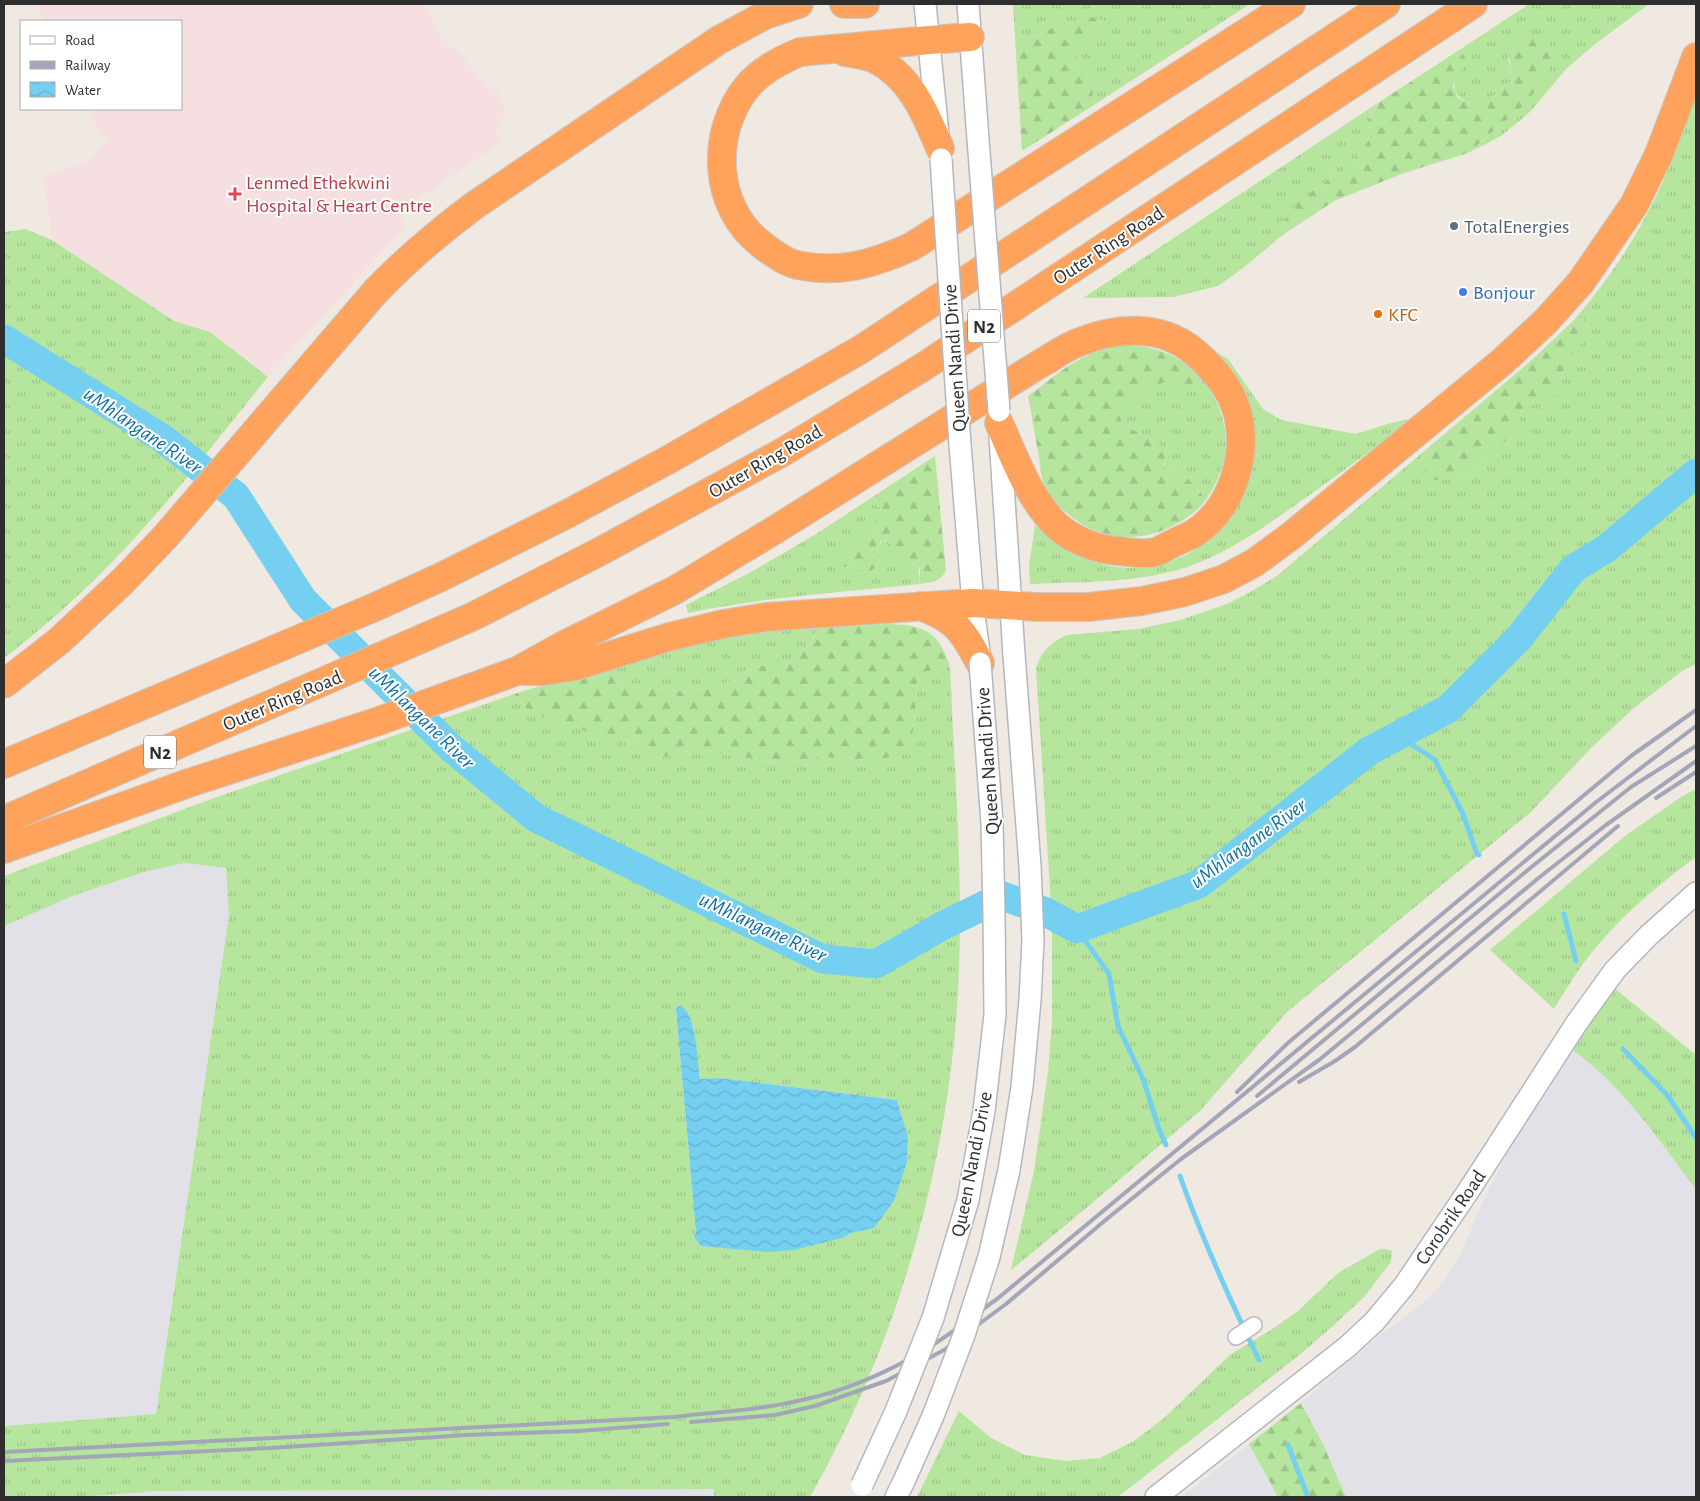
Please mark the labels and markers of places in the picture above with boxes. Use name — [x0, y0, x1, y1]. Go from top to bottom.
place label: Lenmed Ethekwini Hospital & Heart Centre — [246, 173, 432, 216]
marker: Lenmed Ethekwini Hospital & Heart Centre — [228, 187, 242, 201]
place label: TotalEnergies — [1464, 217, 1570, 237]
marker: TotalEnergies — [1448, 220, 1460, 232]
place label: Bonjour — [1473, 283, 1536, 303]
marker: Bonjour — [1457, 286, 1469, 298]
place label: KFC — [1388, 305, 1418, 325]
marker: KFC — [1372, 308, 1384, 320]

